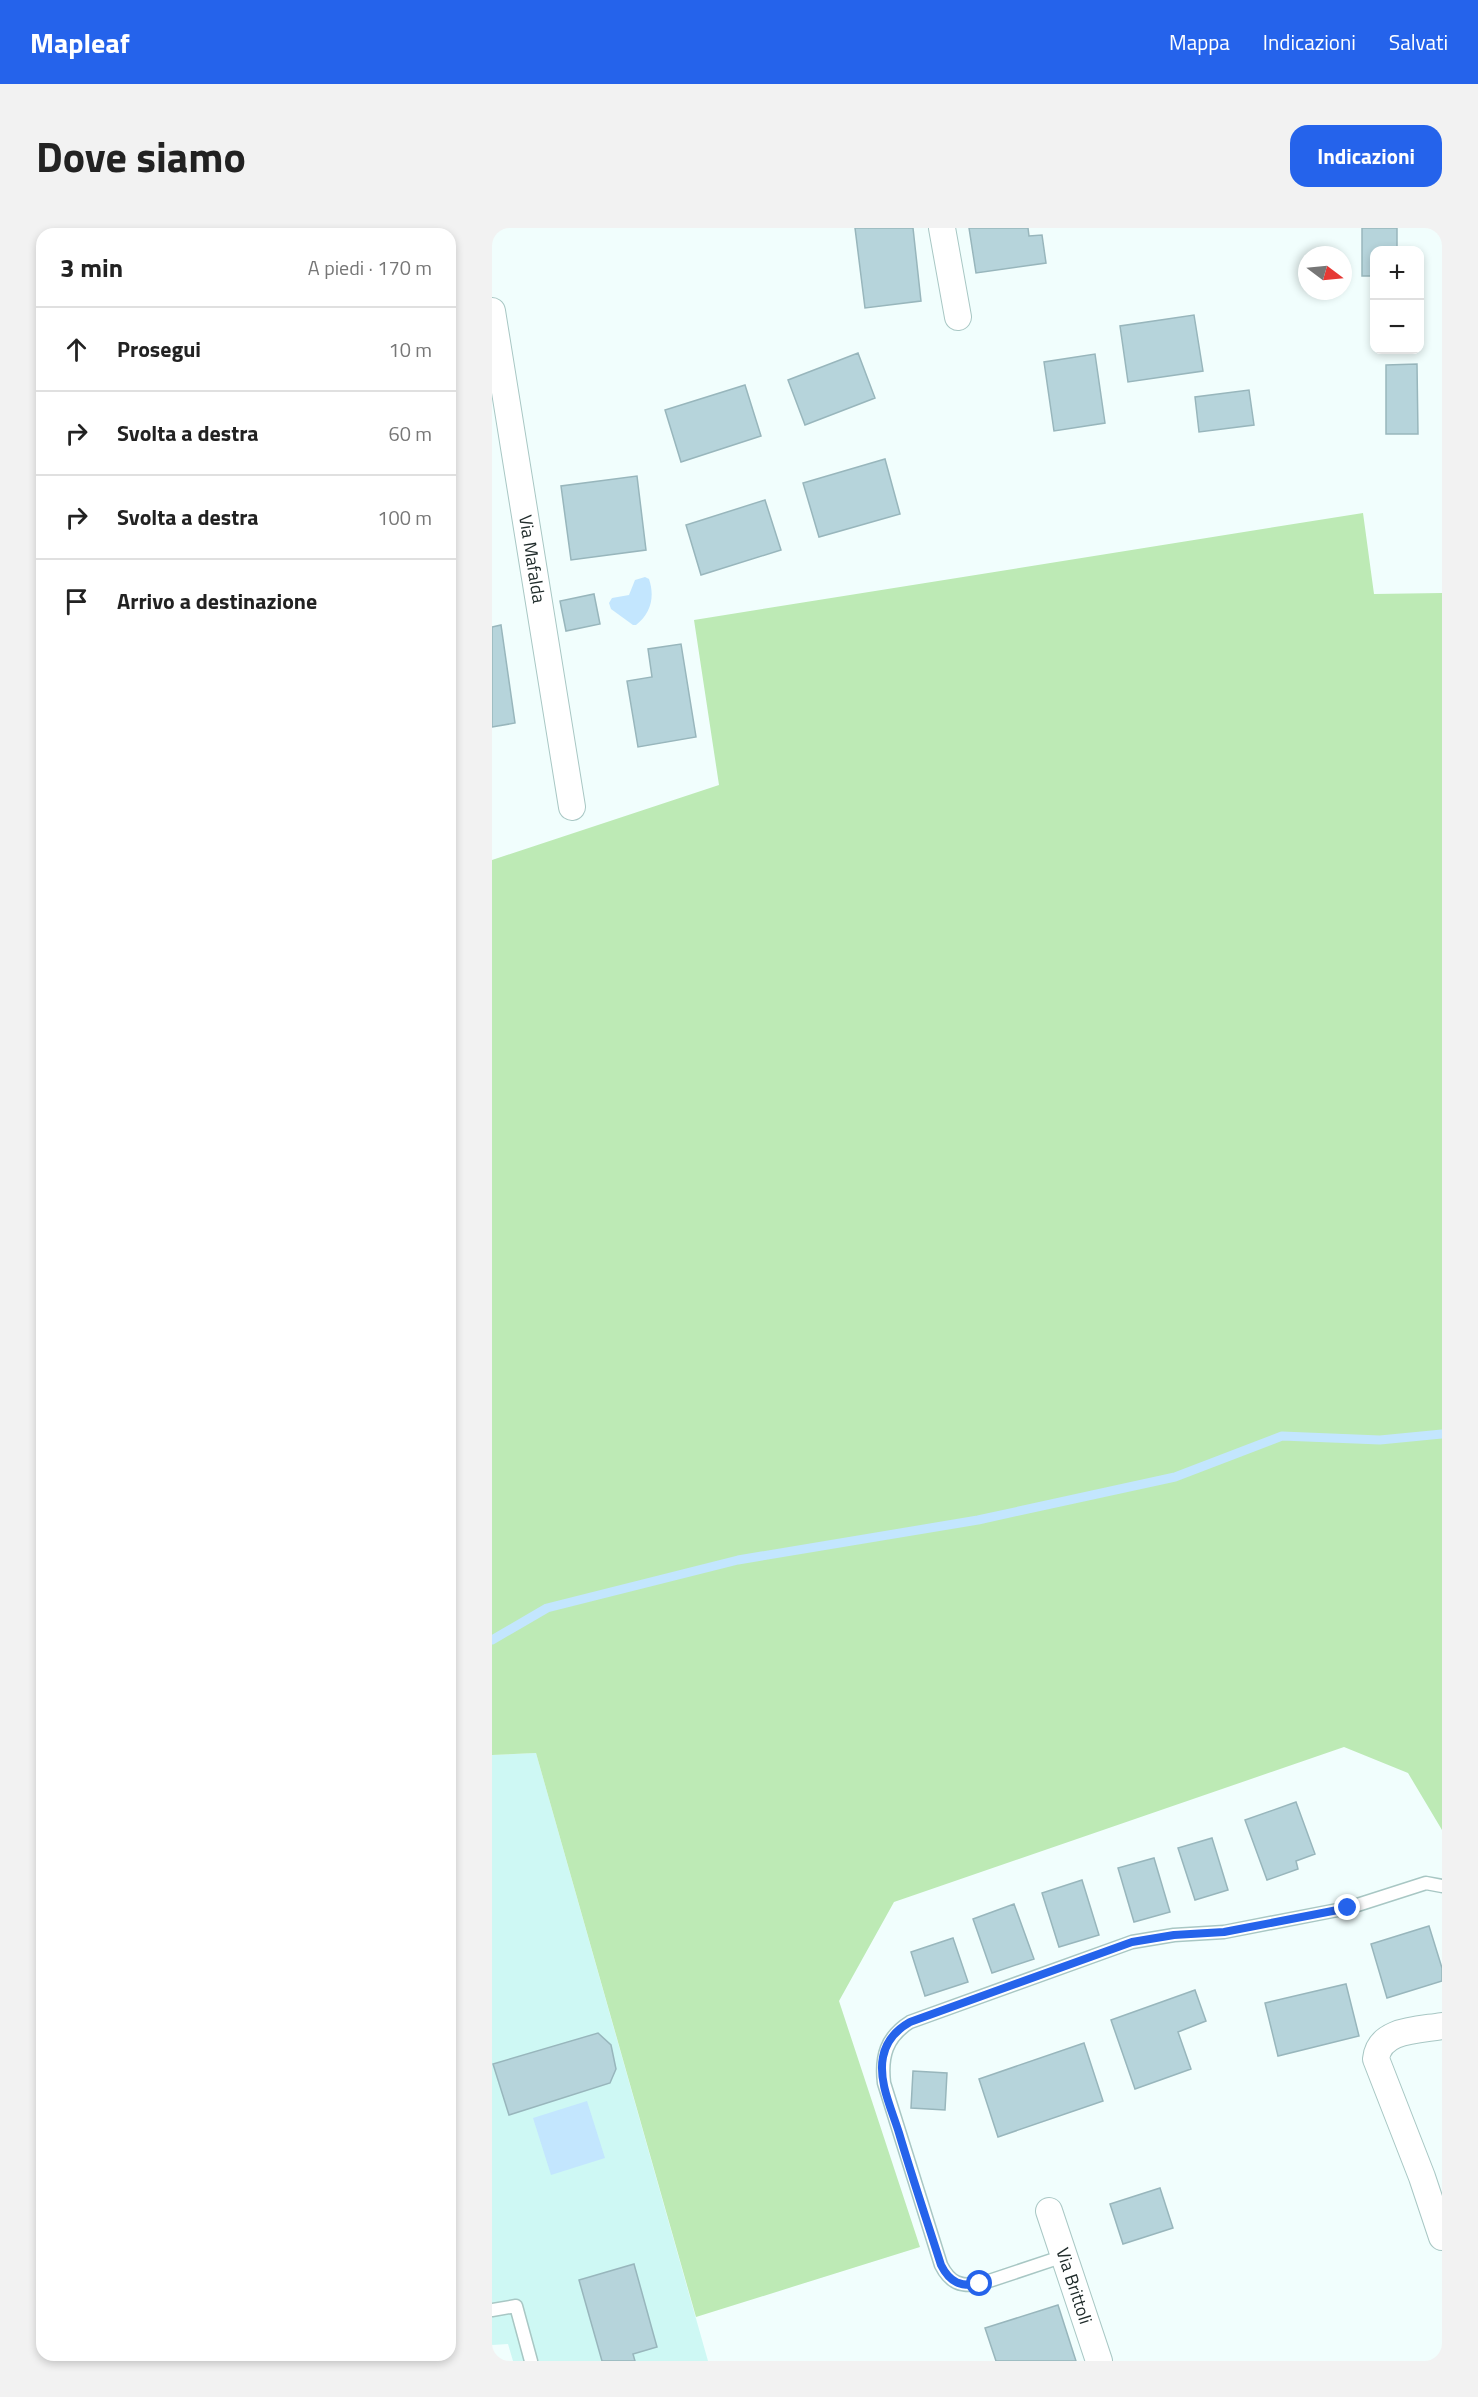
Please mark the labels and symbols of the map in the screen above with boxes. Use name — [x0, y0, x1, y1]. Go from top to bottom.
north arrow — [1298, 246, 1352, 300]
street label: Via Mafalda — [512, 513, 553, 605]
route end — [1334, 1894, 1360, 1920]
street label: Via Brittoli — [1049, 2244, 1100, 2328]
route start — [966, 2270, 992, 2296]

